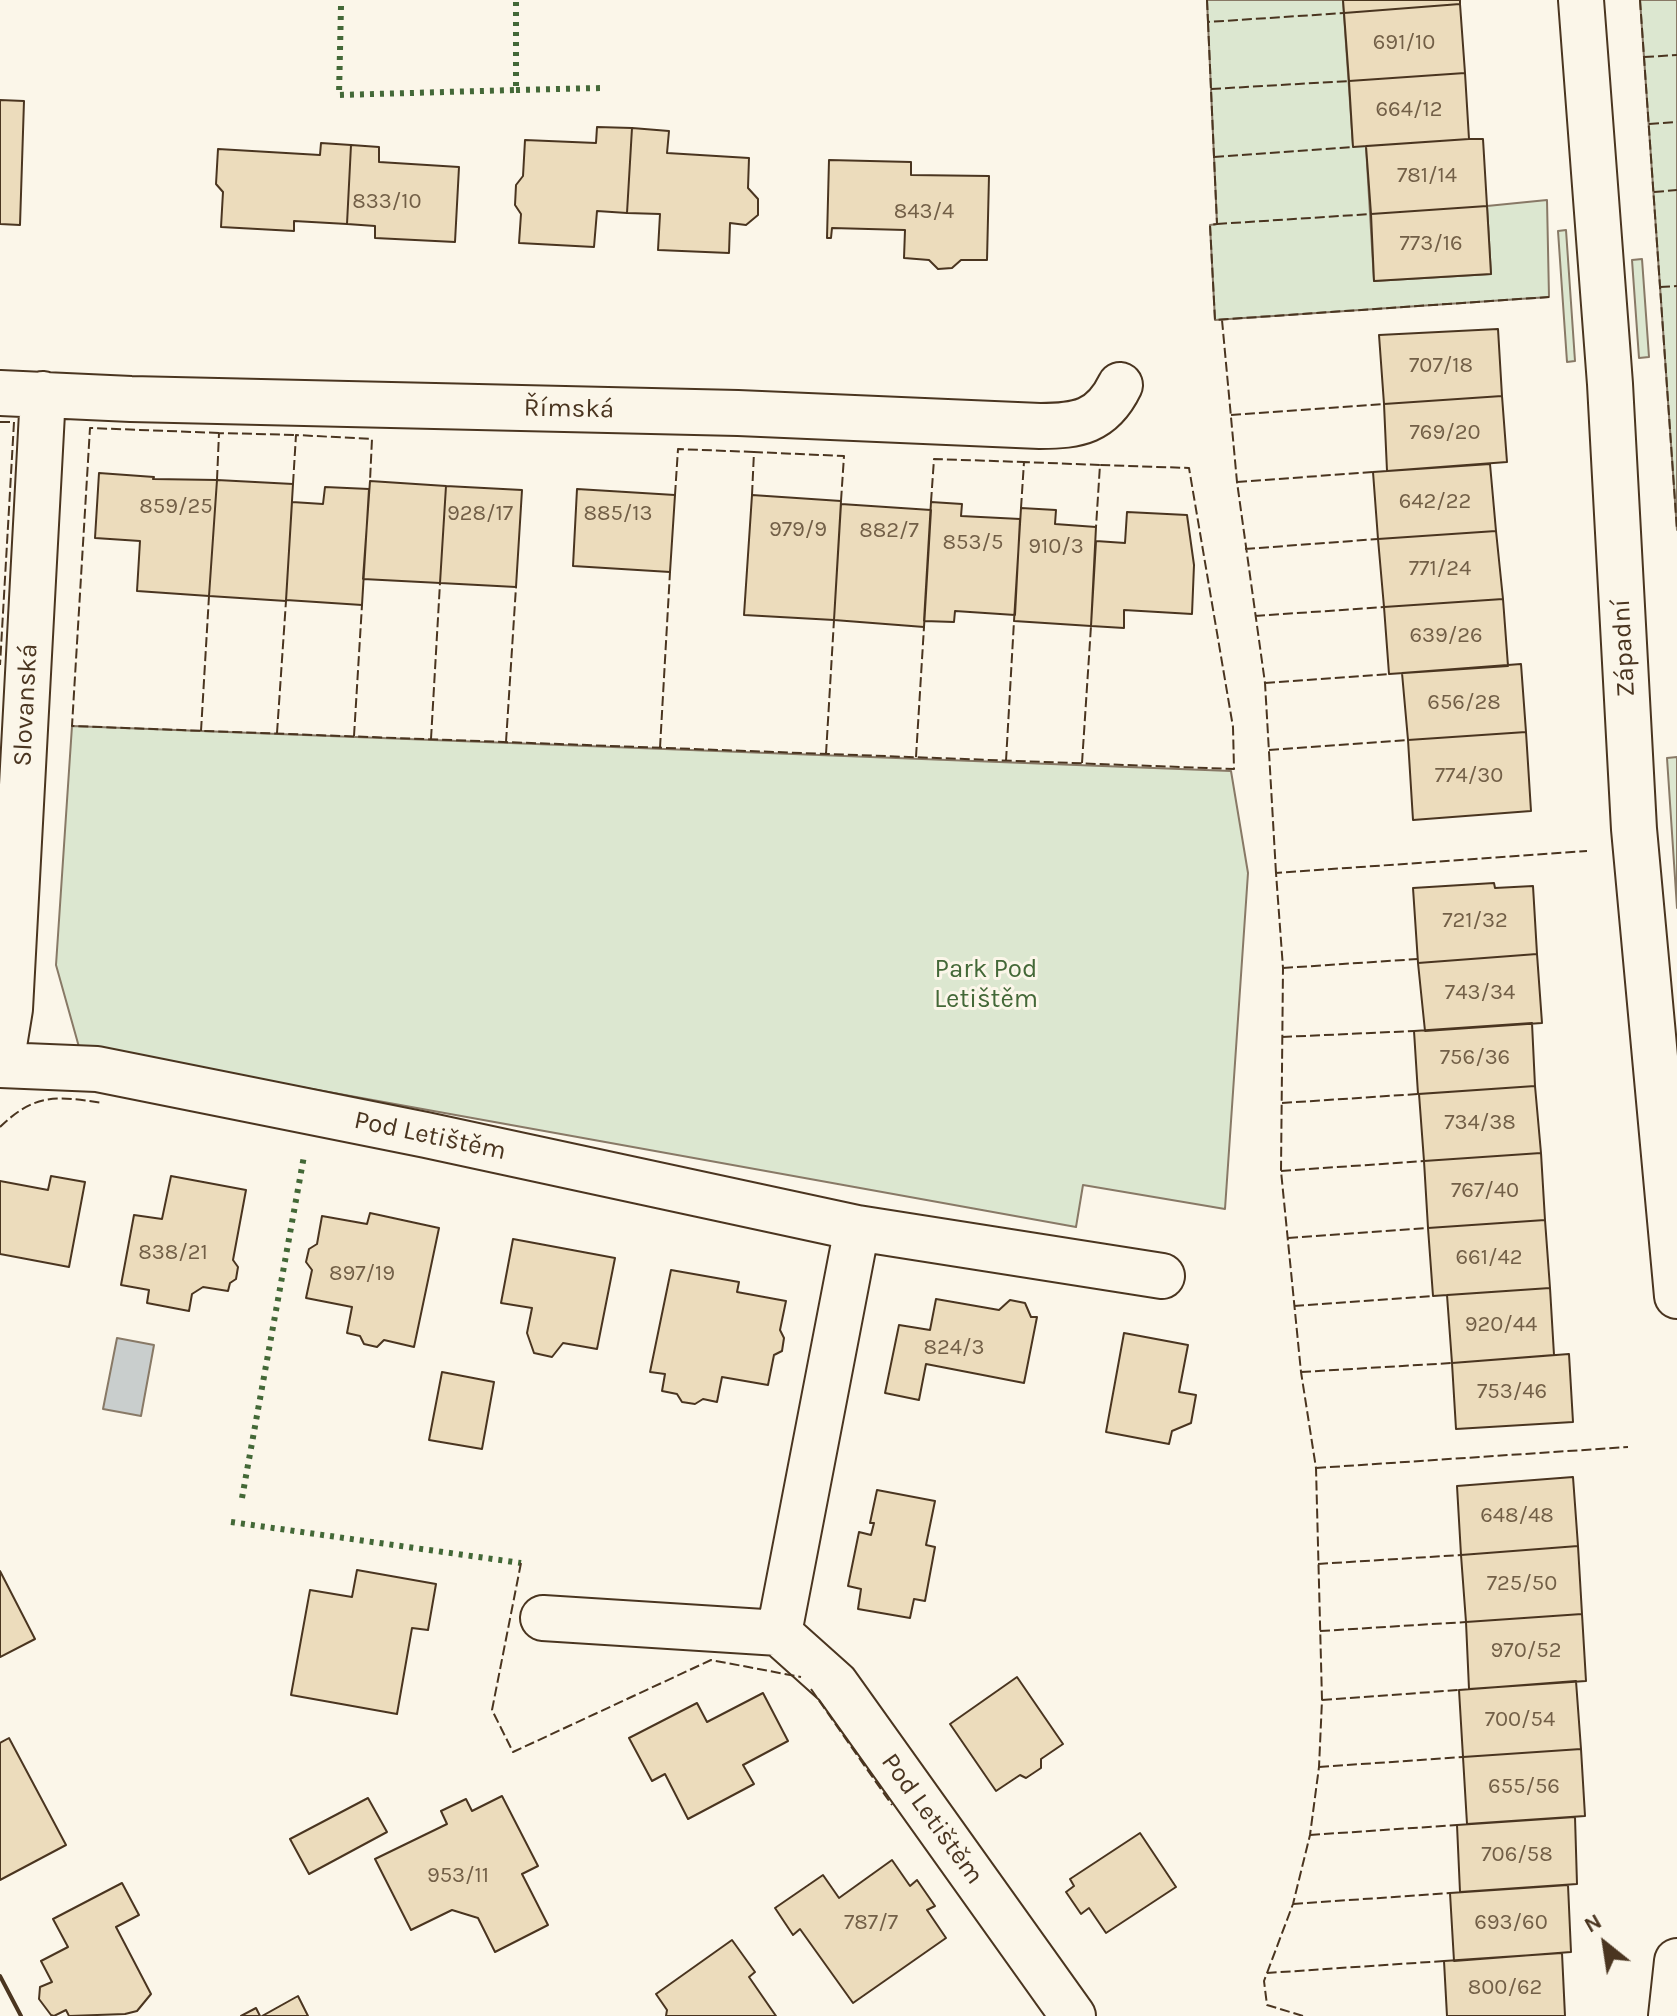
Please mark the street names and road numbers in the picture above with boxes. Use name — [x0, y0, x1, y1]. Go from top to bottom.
street label: Římská — [523, 393, 615, 425]
street label: Západní — [1606, 598, 1642, 698]
street label: Slovanská — [7, 643, 45, 767]
street label: Pod Letištěm — [351, 1105, 509, 1167]
street label: Pod Letištěm — [874, 1747, 990, 1891]

